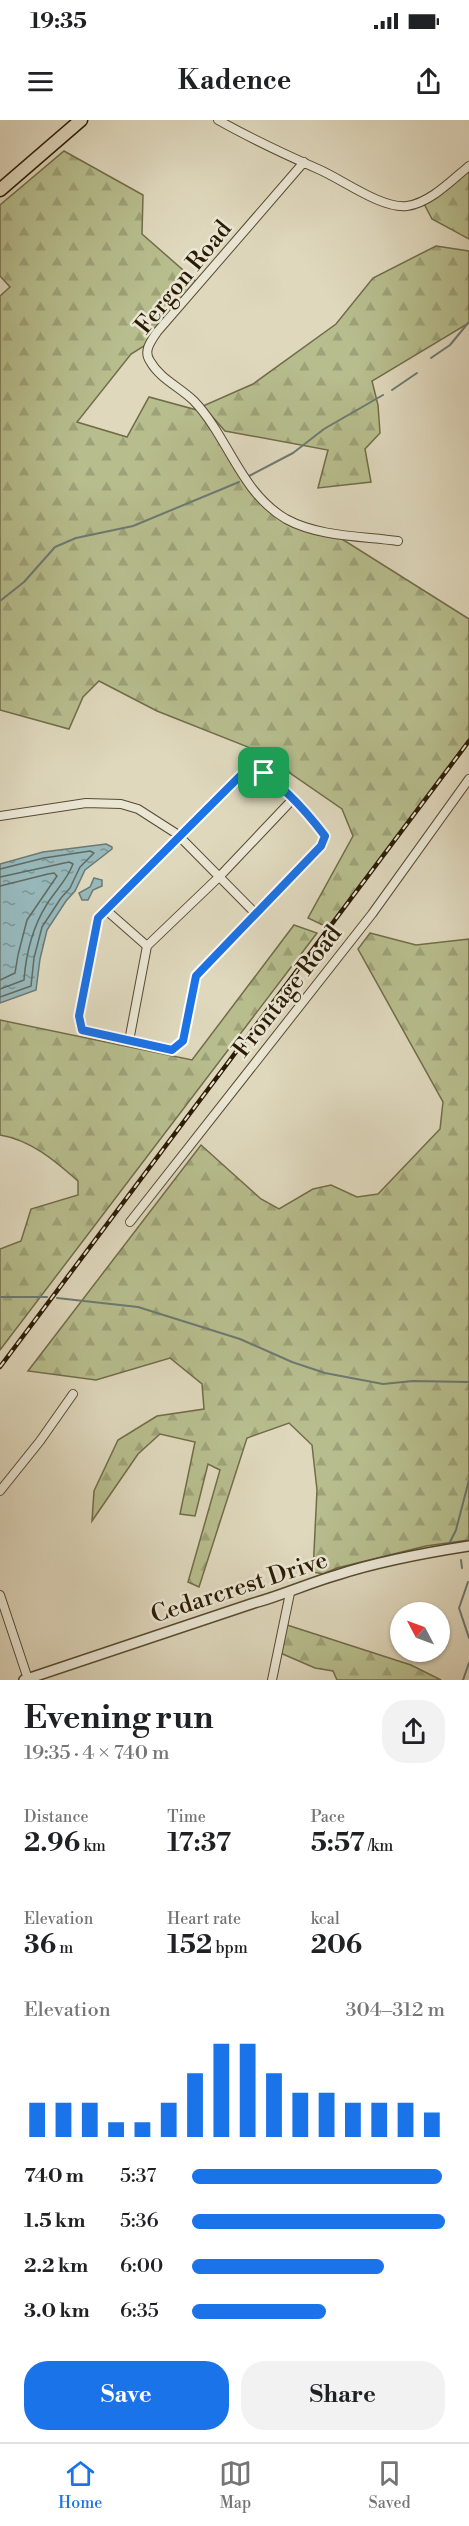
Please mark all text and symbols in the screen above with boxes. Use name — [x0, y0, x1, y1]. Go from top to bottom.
text: 19:35 — [30, 8, 87, 35]
text: Kadence — [178, 64, 291, 98]
icon: menu — [24, 65, 57, 98]
icon: share — [412, 65, 445, 98]
street label: Fergon Road — [129, 215, 239, 340]
pin — [238, 747, 289, 798]
icon: arrive — [247, 756, 280, 789]
street label: Frontage Road — [227, 919, 349, 1064]
street label: Cedarcrest Drive — [147, 1545, 332, 1631]
north arrow — [390, 1602, 450, 1662]
map controls — [390, 1602, 450, 1662]
text: Evening run — [24, 1698, 213, 1739]
button: share — [382, 1700, 445, 1763]
text: 19:35 · 4 × 740 m — [24, 1741, 170, 1766]
text: Distance — [24, 1807, 89, 1827]
text: Time — [167, 1807, 206, 1827]
text: Pace — [311, 1807, 345, 1827]
text: 2.96 — [24, 1827, 80, 1859]
text: 17:37 — [167, 1827, 231, 1859]
text: 5:57 — [311, 1827, 365, 1859]
text: km — [80, 1836, 106, 1856]
text: /km — [365, 1836, 393, 1856]
text: Elevation — [24, 1909, 93, 1929]
text: Heart rate — [167, 1909, 241, 1929]
text: kcal — [311, 1909, 340, 1929]
text: 36 — [24, 1929, 56, 1961]
text: 152 — [167, 1929, 212, 1961]
text: 206 — [311, 1929, 362, 1961]
text: m — [56, 1938, 73, 1958]
text: bpm — [212, 1938, 248, 1958]
text: Elevation — [24, 1998, 111, 2023]
text: 304–312 m — [345, 1998, 445, 2023]
text: 740 m — [24, 2164, 84, 2189]
text: 5:37 — [120, 2164, 156, 2189]
text: 1.5 km — [24, 2209, 85, 2234]
text: 5:36 — [120, 2209, 159, 2234]
text: 2.2 km — [24, 2254, 88, 2279]
text: 6:00 — [120, 2254, 163, 2279]
text: 3.0 km — [24, 2299, 90, 2324]
text: 6:35 — [120, 2299, 159, 2324]
button: Save — [24, 2361, 229, 2430]
button: Share — [241, 2361, 445, 2430]
tab: Home — [58, 2457, 102, 2513]
tab: Map — [219, 2457, 252, 2513]
tab: Saved — [369, 2457, 411, 2513]

